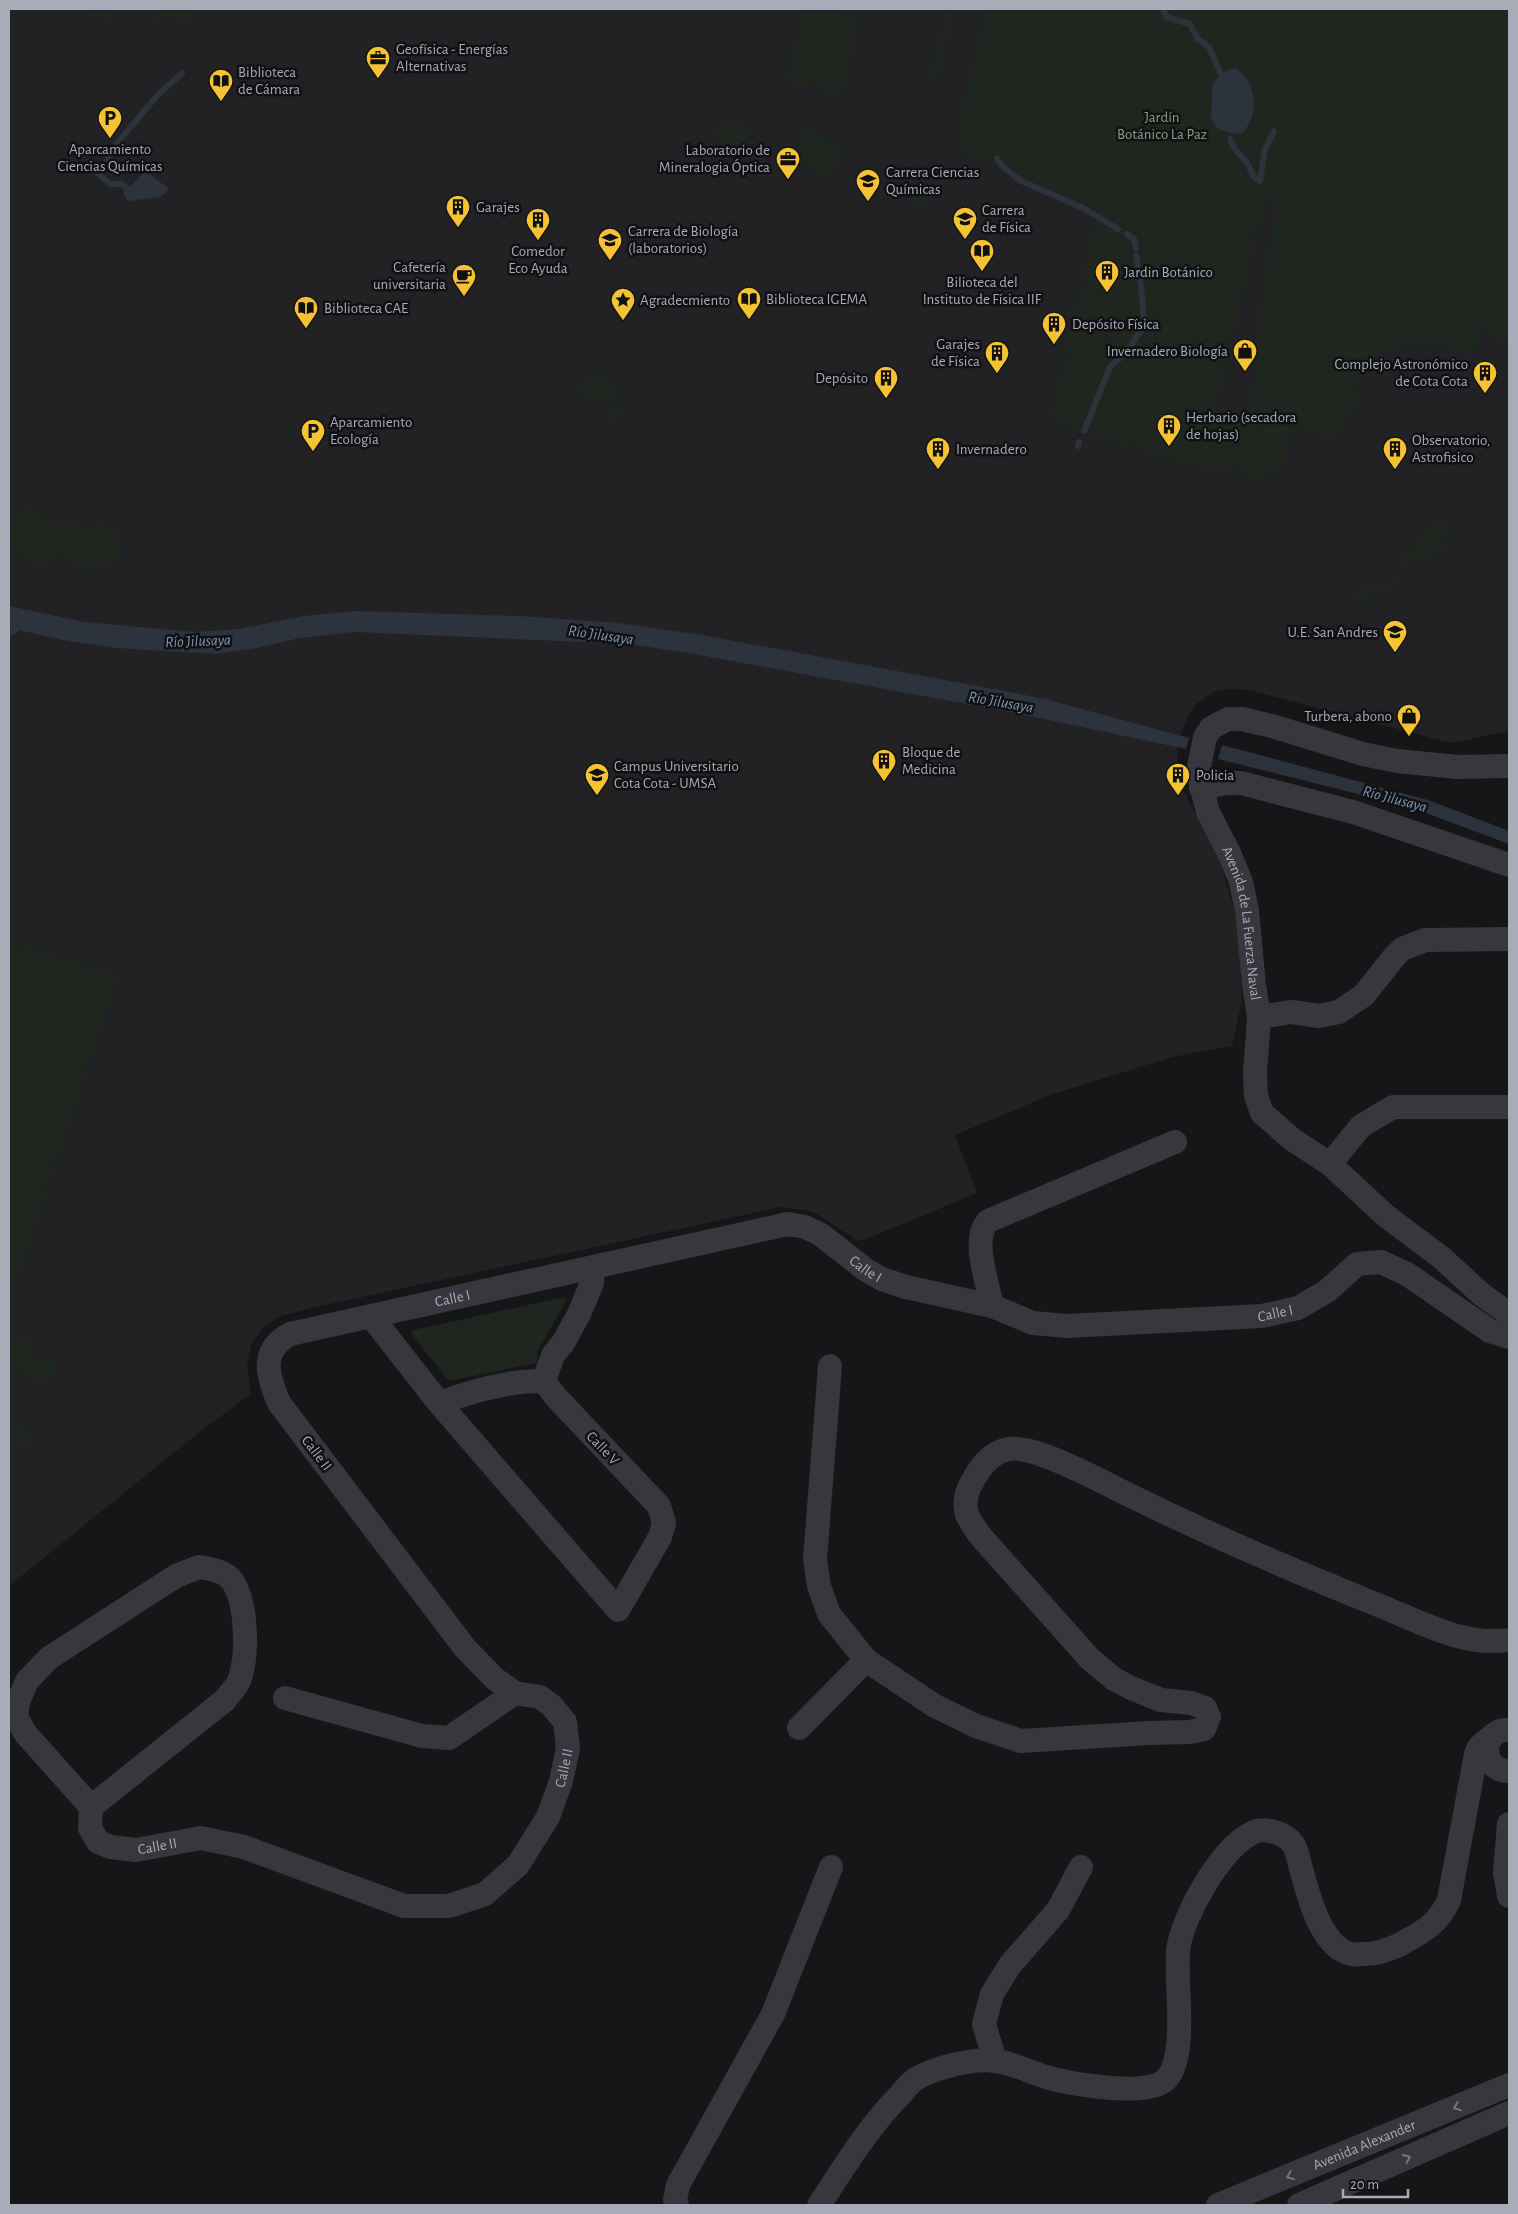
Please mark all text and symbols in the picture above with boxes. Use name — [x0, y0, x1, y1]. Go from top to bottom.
place label: Geofísica - Energías Alternativas — [396, 42, 508, 74]
office icon: Geofísica - Energías Alternativas — [365, 45, 391, 79]
place label: Biblioteca de Cámara — [238, 65, 300, 97]
library icon: Biblioteca de Cámara — [208, 68, 234, 102]
parking icon: Aparcamiento Ciencias Químicas — [97, 105, 123, 139]
park label: Jardín Botánico La Paz — [1117, 110, 1207, 142]
place label: Aparcamiento Ciencias Químicas — [57, 142, 163, 174]
place label: Laboratorio de Mineralogia Óptica — [659, 143, 770, 175]
office icon: Laboratorio de Mineralogia Óptica — [775, 146, 801, 180]
place label: Carrera Ciencias Químicas — [886, 165, 979, 197]
school or university icon: Carrera Ciencias Químicas — [855, 168, 881, 202]
building icon: Garajes — [445, 194, 471, 228]
place label: Garajes — [476, 200, 520, 215]
place label: Carrera de Física — [982, 203, 1031, 235]
school or university icon: Carrera de Física — [952, 206, 978, 240]
building icon: Comedor Eco Ayuda — [525, 207, 551, 241]
place label: Carrera de Biología (laboratorios) — [628, 224, 738, 256]
school or university icon: Carrera de Biología (laboratorios) — [597, 227, 623, 261]
library icon: Bilioteca del Instituto de Física IIF — [969, 238, 995, 272]
place label: Comedor Eco Ayuda — [508, 244, 568, 276]
building icon: Jardin Botánico — [1094, 259, 1120, 293]
place label: Cafetería universitaria — [373, 260, 446, 292]
cafe icon: Cafetería universitaria — [451, 263, 477, 297]
place label: Jardin Botánico — [1124, 265, 1213, 280]
place label: Bilioteca del Instituto de Física IIF — [923, 275, 1042, 307]
library icon: Biblioteca IGEMA — [736, 286, 762, 320]
place icon: Agradecmiento — [610, 287, 636, 321]
place label: Biblioteca IGEMA — [766, 292, 867, 307]
place label: Agradecmiento — [640, 293, 730, 308]
library icon: Biblioteca CAE — [293, 295, 319, 329]
place label: Biblioteca CAE — [324, 301, 408, 316]
building icon: Depósito Física — [1041, 311, 1067, 345]
place label: Depósito Física — [1072, 317, 1159, 332]
place label: Garajes de Física — [931, 337, 980, 369]
shop icon: Invernadero Biología — [1232, 338, 1258, 372]
building icon: Garajes de Física — [984, 340, 1010, 374]
place label: Invernadero Biología — [1107, 344, 1228, 359]
place label: Complejo Astronómico de Cota Cota — [1334, 357, 1468, 389]
building icon: Complejo Astronómico de Cota Cota — [1472, 360, 1498, 394]
building icon: Depósito — [873, 365, 899, 399]
place label: Depósito — [815, 371, 868, 386]
place label: Herbario (secadora de hojas) — [1186, 410, 1297, 442]
building icon: Herbario (secadora de hojas) — [1156, 413, 1182, 447]
place label: Aparcamiento Ecología — [330, 415, 412, 447]
parking icon: Aparcamiento Ecología — [300, 418, 326, 452]
place label: Observatorio, Astrofisico — [1412, 433, 1490, 465]
building icon: Invernadero — [925, 436, 951, 470]
building icon: Observatorio, Astrofisico — [1382, 436, 1408, 470]
place label: Invernadero — [956, 442, 1027, 457]
school or university icon: U.E. San Andres — [1382, 619, 1408, 653]
water label: Río Jilusaya — [567, 622, 635, 647]
place label: U.E. San Andres — [1287, 625, 1378, 640]
water label: Río Jilusaya — [165, 632, 231, 650]
water label: Río Jilusaya — [967, 688, 1035, 716]
shop icon: Turbera, abono — [1396, 703, 1422, 737]
place label: Turbera, abono — [1304, 709, 1392, 724]
place label: Bloque de Medicina — [902, 745, 961, 777]
building icon: Bloque de Medicina — [871, 748, 897, 782]
place label: Campus Universitario Cota Cota - UMSA — [614, 759, 739, 791]
school or university icon: Campus Universitario Cota Cota - UMSA — [584, 762, 610, 796]
building icon: Policia — [1165, 762, 1191, 796]
place label: Policia — [1196, 768, 1234, 783]
water label: Río Jilusaya — [1361, 783, 1429, 815]
street label: Avenida de La Fuerza Naval — [1219, 844, 1263, 1001]
street label: Calle I — [846, 1253, 884, 1285]
street label: Calle I — [433, 1287, 471, 1310]
street label: Calle I — [1257, 1302, 1294, 1324]
street label: Calle V — [583, 1429, 622, 1468]
street label: Calle II — [299, 1433, 334, 1474]
street label: Calle II — [552, 1747, 576, 1790]
street label: Calle II — [137, 1836, 178, 1858]
one-way arrow — [1453, 2101, 1462, 2112]
street label: Avenida Alexander — [1311, 2117, 1418, 2173]
one-way arrow — [1402, 2153, 1411, 2164]
scale bar — [1343, 2166, 1408, 2198]
one-way arrow — [1286, 2169, 1295, 2180]
text: 20 m — [1350, 2177, 1379, 2192]

